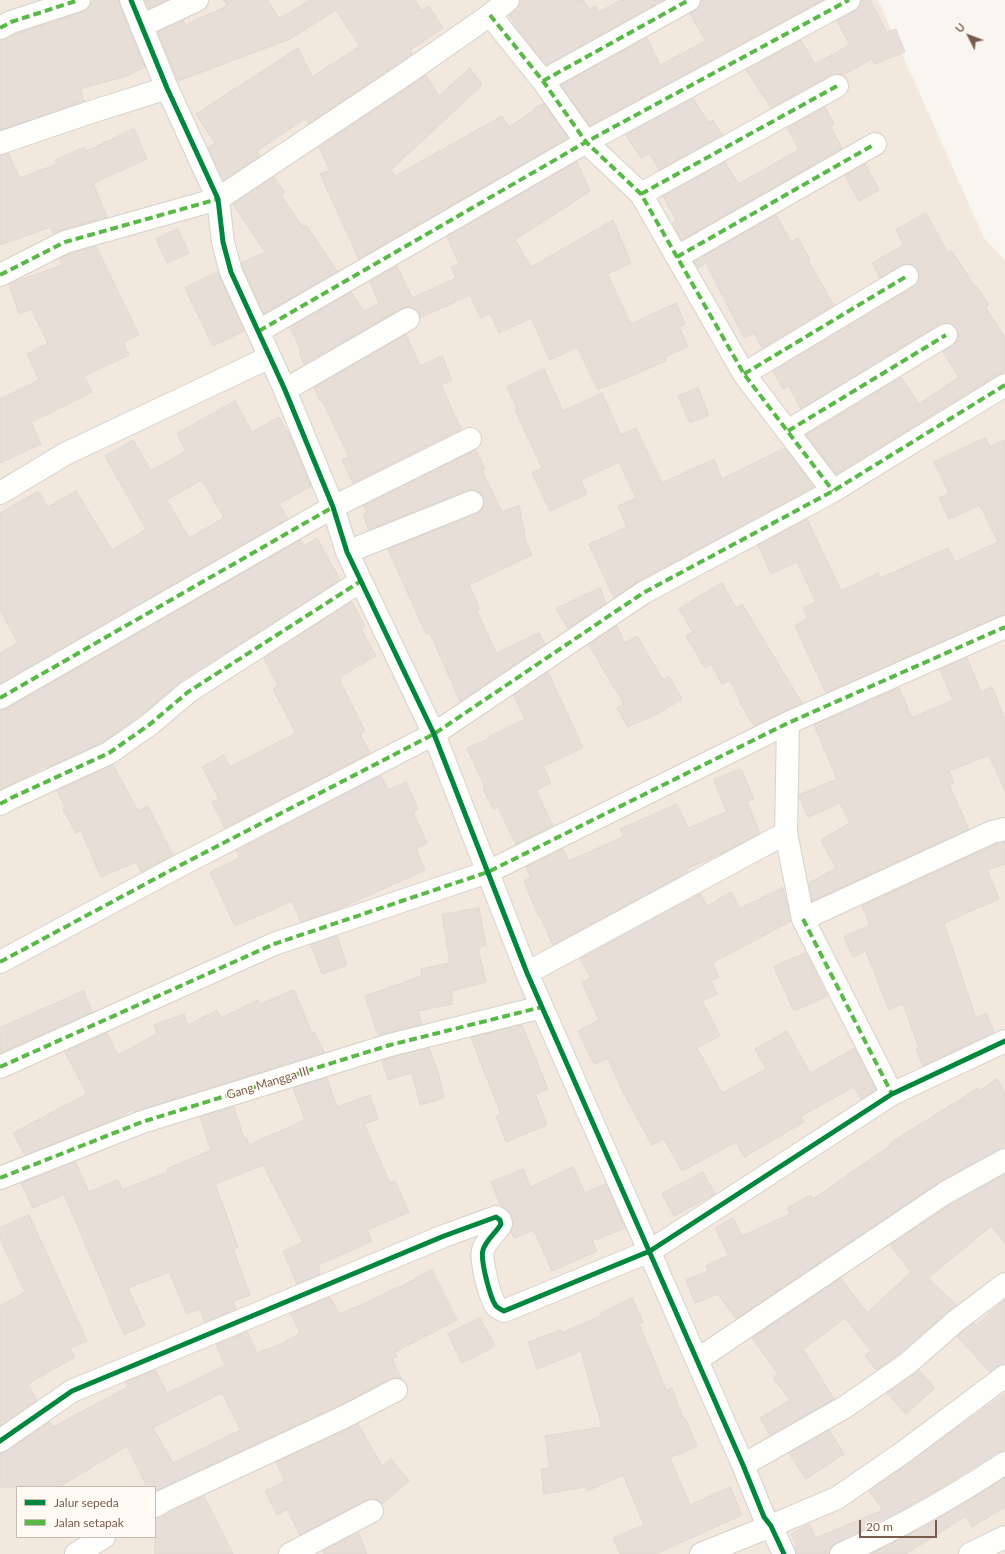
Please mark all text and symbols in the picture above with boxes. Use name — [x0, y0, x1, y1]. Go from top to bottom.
north arrow — [949, 16, 989, 56]
text: U — [952, 20, 967, 35]
street label: Gang Mangga III — [225, 1064, 311, 1102]
legend — [16, 1486, 156, 1538]
text: Jalur sepeda — [54, 1495, 119, 1510]
scale bar — [861, 1512, 939, 1538]
text: Jalan setapak — [54, 1515, 124, 1530]
text: 20 m — [866, 1519, 893, 1534]

